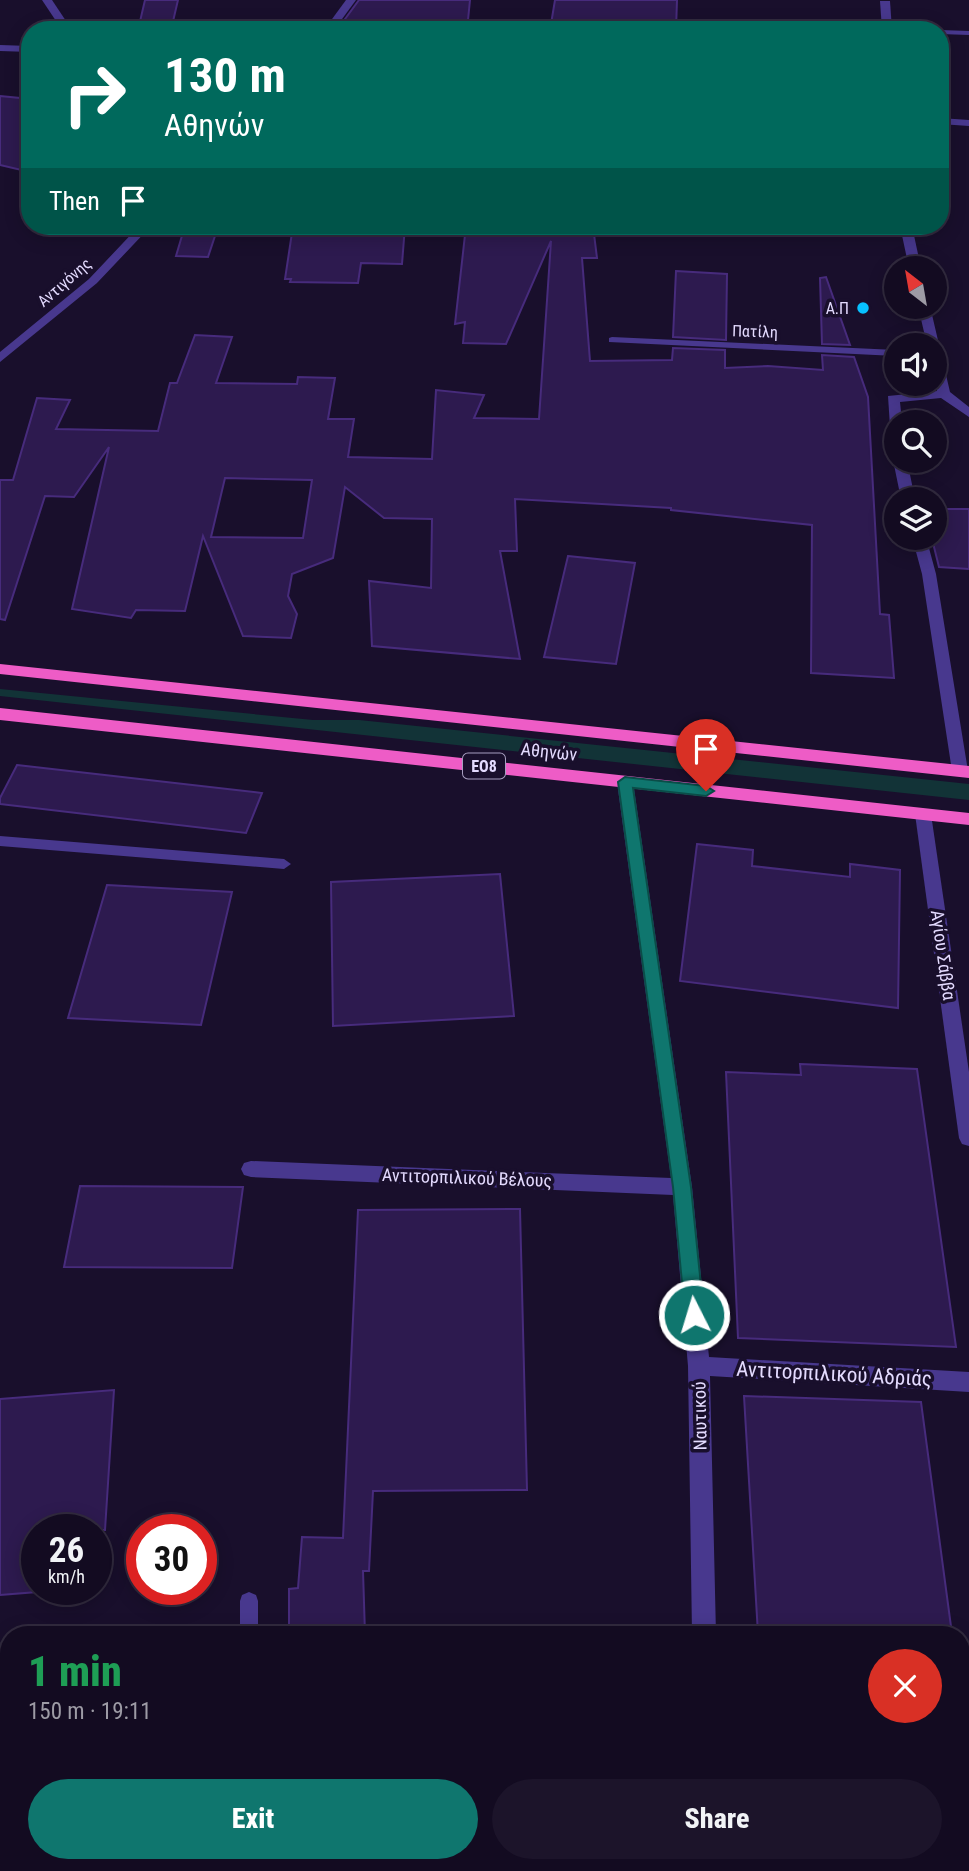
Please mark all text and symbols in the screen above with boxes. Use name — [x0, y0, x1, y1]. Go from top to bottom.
text: 130 m — [164, 47, 286, 104]
icon: right — [49, 49, 140, 140]
text: Αθηνών — [164, 106, 264, 144]
icon: arrive — [114, 182, 152, 220]
text: Then — [49, 186, 100, 216]
street label: Αντιγόνης — [34, 254, 95, 311]
north arrow — [884, 256, 947, 318]
map controls — [884, 256, 947, 550]
place label: Α.Π — [826, 299, 849, 318]
marker: Α.Π — [855, 300, 871, 316]
street label: Πατίλη — [732, 321, 778, 342]
button: sound — [884, 333, 947, 396]
button: search — [884, 410, 947, 473]
button: layers — [884, 487, 947, 550]
pin — [676, 719, 736, 791]
icon: arrive — [687, 730, 725, 768]
street label: Αθηνών — [520, 738, 579, 765]
road number: ΕΟ8 — [463, 754, 505, 778]
street label: Αγίου Σάββα — [927, 909, 960, 1001]
street label: Αντιτορπιλικού Βέλους — [382, 1164, 552, 1191]
position arrow — [657, 1278, 731, 1352]
street label: Αντιτορπιλικού Αδριάς — [736, 1357, 932, 1391]
street label: Ναυτικού — [688, 1381, 711, 1451]
speed limit sign: 30 — [126, 1514, 217, 1605]
text: 26 — [49, 1530, 84, 1571]
text: km/h — [48, 1566, 85, 1587]
text: 1 min — [28, 1647, 122, 1696]
button: close — [868, 1649, 942, 1723]
text: 150 m · 19:11 — [28, 1698, 152, 1725]
button: Exit — [28, 1779, 478, 1859]
button: Share — [492, 1779, 942, 1859]

